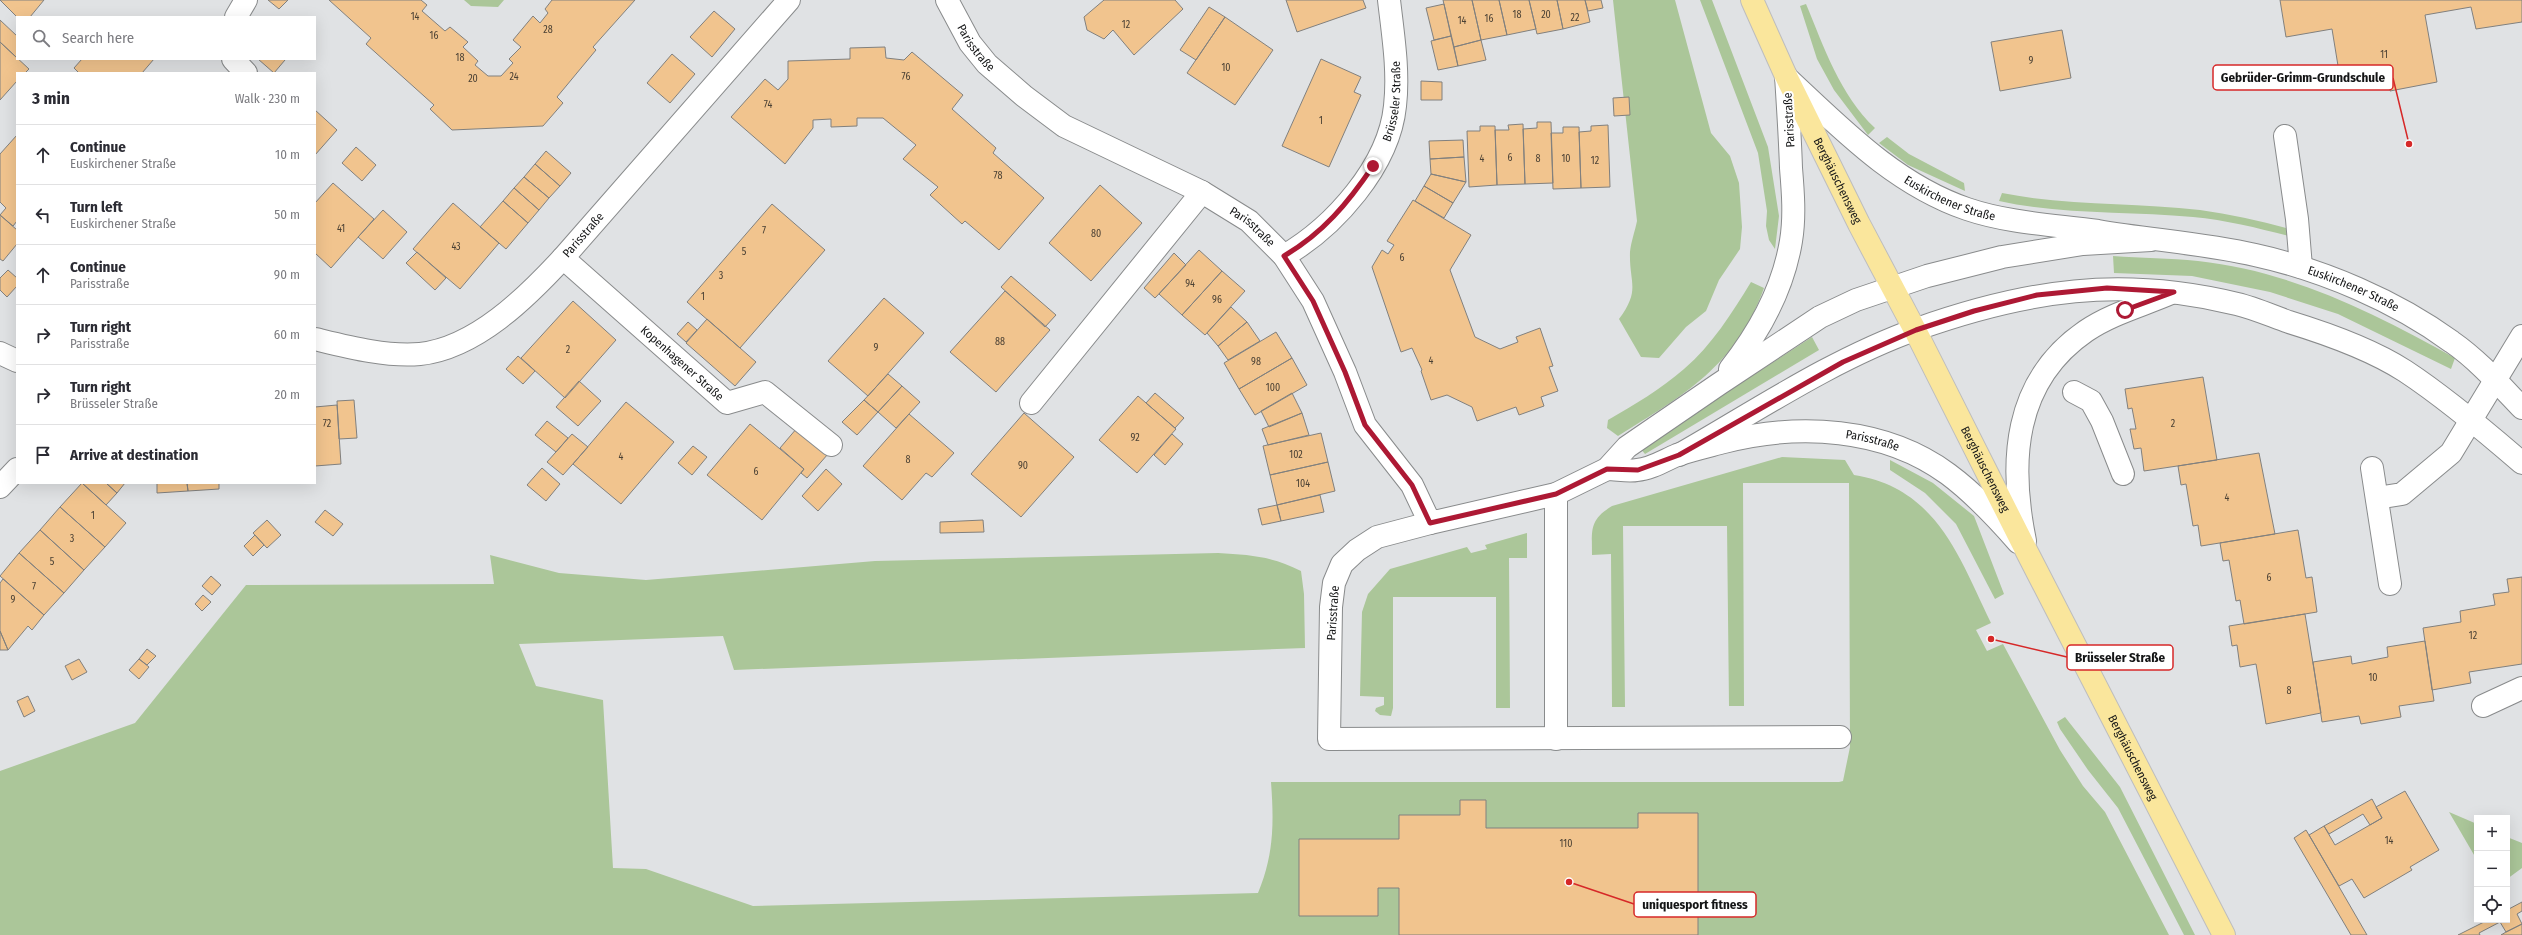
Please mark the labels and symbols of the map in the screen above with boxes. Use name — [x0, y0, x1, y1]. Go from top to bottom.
house number: 18 — [1513, 9, 1521, 21]
house number: 20 — [1541, 9, 1551, 21]
house number: 14 — [411, 11, 420, 23]
house number: 22 — [1571, 12, 1580, 24]
house number: 16 — [1485, 13, 1493, 25]
house number: 14 — [1458, 15, 1467, 27]
house number: 12 — [1122, 19, 1131, 31]
street label: Parisstraße — [954, 22, 997, 74]
house number: 28 — [543, 24, 553, 36]
house number: 16 — [430, 30, 438, 42]
house number: 11 — [2380, 49, 2388, 61]
house number: 18 — [456, 52, 464, 64]
house number: 9 — [2029, 55, 2034, 67]
street label: Brüsseler Straße — [1380, 61, 1403, 143]
house number: 10 — [1221, 62, 1231, 74]
callout: Gebrüder-Grimm-Grundschule — [2213, 65, 2393, 90]
text: Gebrüder-Grimm-Grundschule — [2221, 70, 2386, 85]
house number: 24 — [509, 71, 519, 83]
house number: 76 — [902, 71, 910, 83]
house number: 20 — [468, 73, 478, 85]
street label: Parisstraße — [1781, 92, 1797, 148]
house number: 74 — [764, 99, 772, 111]
house number: 1 — [1319, 115, 1323, 127]
street label: Berghäuschensweg — [1811, 135, 1865, 226]
house number: 6 — [1508, 152, 1513, 164]
house number: 4 — [1480, 153, 1485, 165]
house number: 8 — [1536, 153, 1541, 165]
house number: 10 — [1561, 153, 1571, 165]
house number: 12 — [1591, 155, 1600, 167]
route end — [1364, 157, 1382, 175]
house number: 78 — [994, 170, 1002, 182]
street label: Euskirchener Straße — [1902, 173, 1997, 224]
street label: Parisstraße — [1227, 204, 1278, 250]
street label: Parisstraße — [560, 210, 607, 260]
house number: 41 — [337, 223, 345, 235]
house number: 7 — [762, 225, 766, 237]
house number: 80 — [1091, 228, 1101, 240]
house number: 43 — [451, 241, 461, 253]
house number: 5 — [742, 246, 747, 258]
house number: 6 — [1400, 252, 1405, 264]
street label: Euskirchener Straße — [2306, 263, 2402, 314]
house number: 3 — [719, 270, 724, 282]
house number: 94 — [1185, 278, 1195, 290]
house number: 1 — [701, 291, 705, 303]
house number: 96 — [1212, 294, 1222, 306]
route start — [2116, 301, 2134, 319]
street label: Kopenhagener Straße — [638, 323, 726, 404]
house number: 88 — [995, 336, 1005, 348]
house number: 9 — [874, 342, 879, 354]
house number: 2 — [566, 344, 571, 356]
house number: 4 — [1429, 355, 1434, 367]
house number: 98 — [1251, 356, 1261, 368]
house number: 100 — [1266, 382, 1280, 394]
house number: 72 — [323, 418, 332, 430]
house number: 2 — [2171, 418, 2176, 430]
street label: Berghäuschensweg — [1958, 424, 2013, 515]
street label: Parisstraße — [1845, 427, 1901, 454]
house number: 92 — [1130, 432, 1140, 444]
house number: 102 — [1289, 449, 1303, 461]
house number: 4 — [619, 451, 624, 463]
house number: 8 — [906, 454, 911, 466]
house number: 90 — [1018, 460, 1028, 472]
house number: 6 — [754, 466, 759, 478]
house number: 104 — [1296, 478, 1310, 490]
house number: 4 — [2225, 492, 2230, 504]
house number: 1 — [91, 510, 95, 522]
house number: 3 — [70, 533, 75, 545]
house number: 5 — [50, 556, 55, 568]
house number: 6 — [2267, 572, 2272, 584]
house number: 7 — [32, 581, 36, 593]
street label: Parisstraße — [1324, 585, 1342, 641]
house number: 9 — [11, 594, 16, 606]
house number: 12 — [2469, 630, 2478, 642]
callout: Brüsseler Straße — [2067, 645, 2173, 670]
text: Brüsseler Straße — [2075, 650, 2165, 665]
house number: 10 — [2368, 672, 2378, 684]
house number: 8 — [2287, 685, 2292, 697]
street label: Berghäuschensweg — [2105, 713, 2161, 803]
house number: 14 — [2385, 835, 2394, 847]
house number: 110 — [1560, 838, 1572, 850]
callout: uniquesport fitness — [1634, 892, 1756, 917]
text: uniquesport fitness — [1642, 897, 1748, 912]

